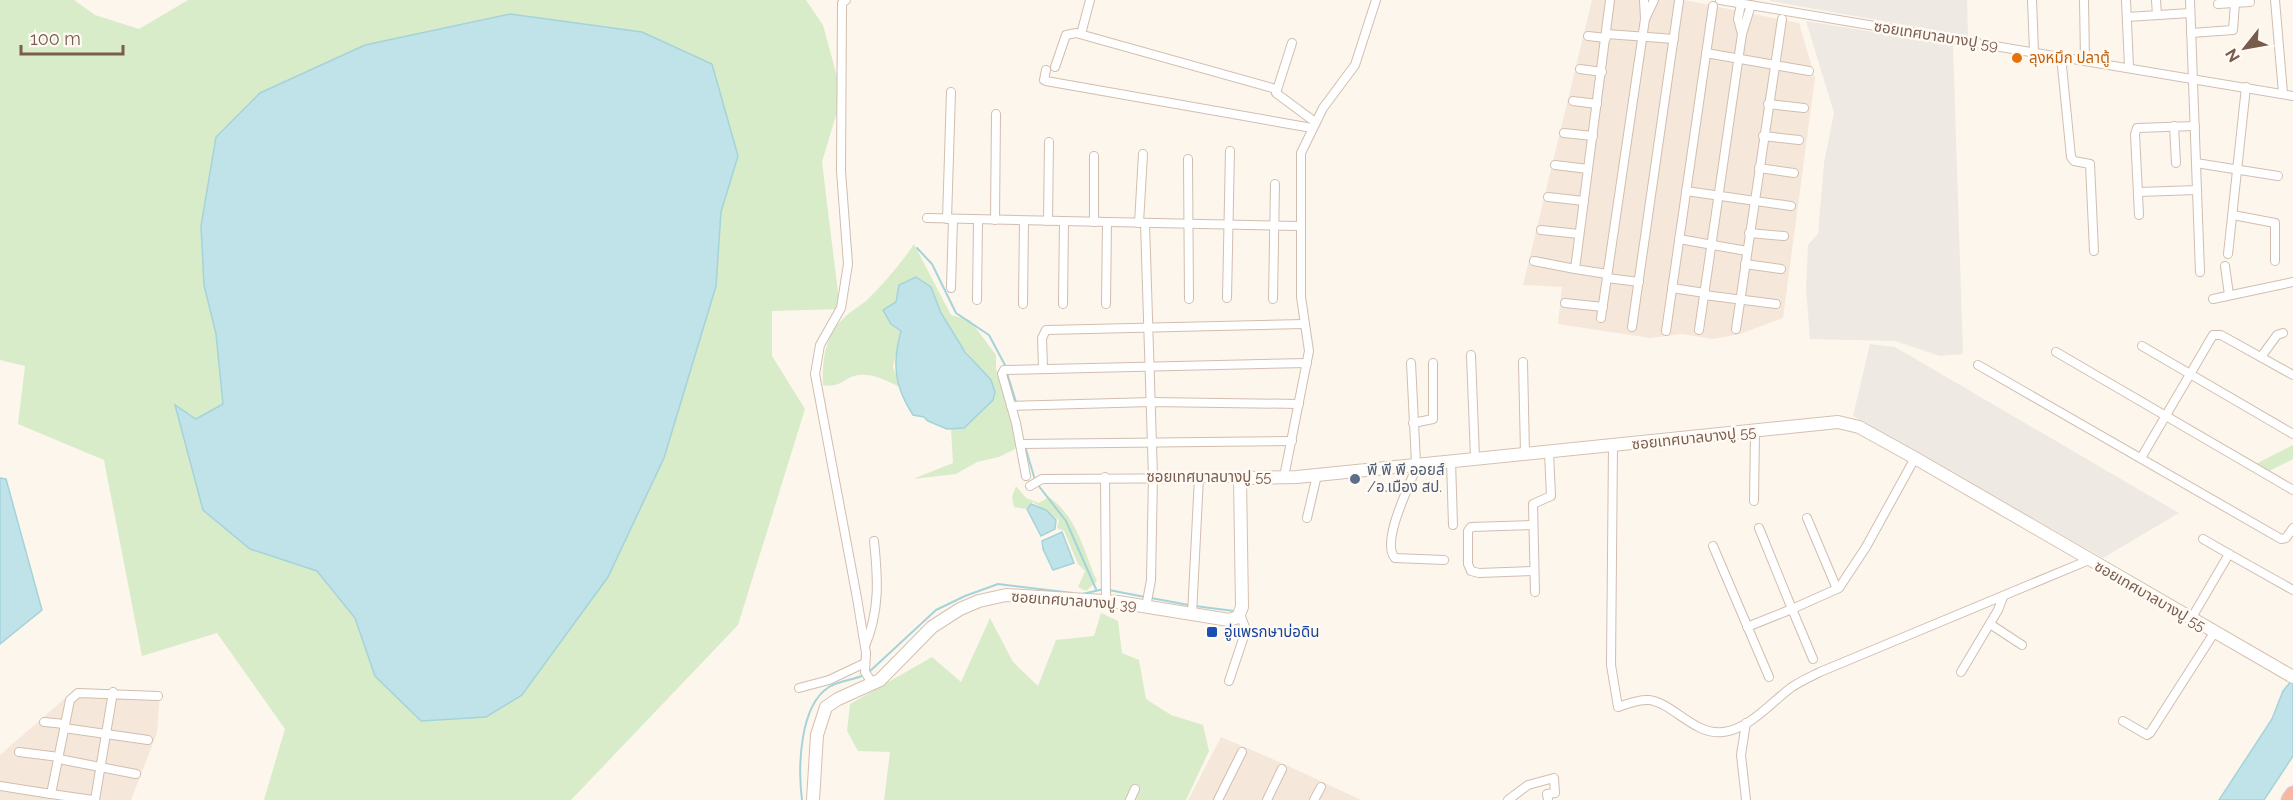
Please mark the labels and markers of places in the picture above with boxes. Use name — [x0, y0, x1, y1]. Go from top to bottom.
place label: ลุงหมึก ปลาตู้ — [2029, 49, 2110, 67]
marker: ลุงหมึก ปลาตู้ — [2010, 51, 2024, 65]
place label: พี พี พี ออยส์ /อ.เมือง สป. — [1367, 461, 1445, 496]
marker: พี พี พี ออยส์ /อ.เมือง สป. — [1348, 472, 1362, 486]
place label: อู่แพรกษาบ่อดิน — [1224, 623, 1319, 641]
marker: อู่แพรกษาบ่อดิน — [1205, 625, 1219, 639]

